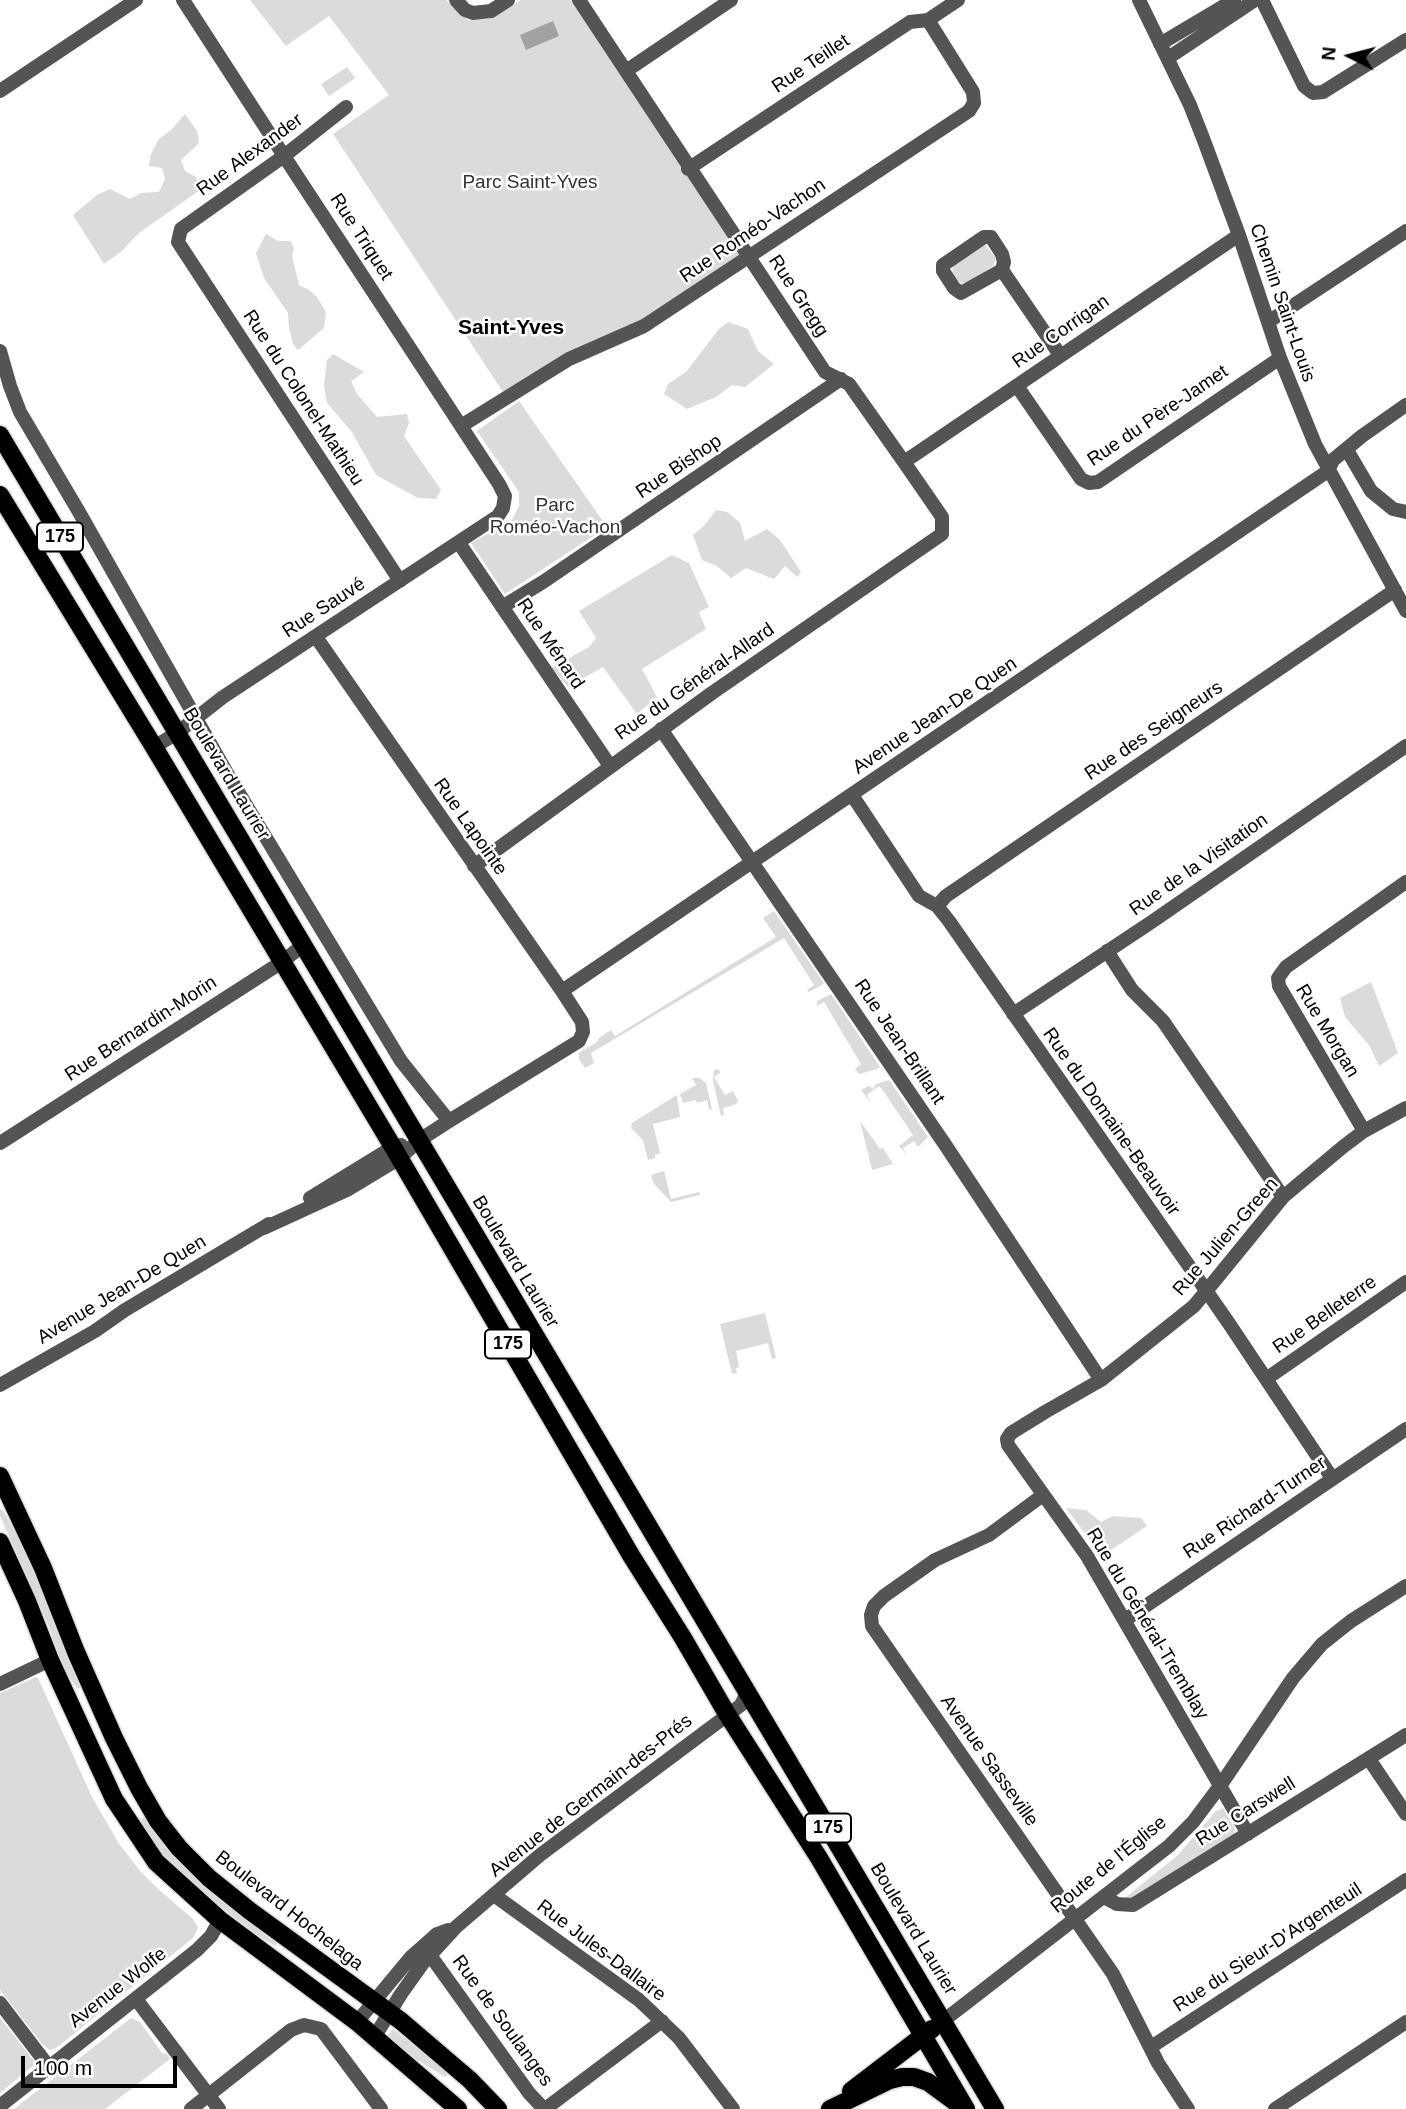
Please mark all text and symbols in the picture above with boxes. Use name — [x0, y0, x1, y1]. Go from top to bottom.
north arrow — [1315, 21, 1385, 91]
street label: Rue Teillet — [768, 30, 854, 98]
text: N — [1317, 46, 1340, 62]
street label: Rue Alexander — [192, 109, 308, 201]
park label: Parc Saint-Yves — [462, 172, 598, 194]
street label: Rue Roméo-Vachon — [676, 174, 830, 288]
street label: Rue Triquet — [325, 189, 397, 285]
street label: Chemin Saint-Louis — [1244, 221, 1320, 385]
street label: Rue Gregg — [763, 251, 833, 341]
street label: Rue Corrigan — [1008, 290, 1114, 374]
street label: Rue du Colonel-Mathieu — [238, 306, 368, 490]
district label: Saint-Yves — [458, 315, 564, 341]
street label: Rue du Père-Jamet — [1083, 360, 1233, 472]
street label: Rue Bishop — [632, 430, 726, 504]
park label: Parc Roméo-Vachon — [490, 495, 620, 539]
road number: 175 — [37, 522, 83, 552]
street label: Rue Sauvé — [278, 573, 370, 643]
street label: Rue Ménard — [511, 594, 589, 694]
street label: Rue du Général-Allard — [611, 618, 779, 746]
street label: Avenue Jean-De Quen — [849, 653, 1021, 779]
street label: Rue des Seigneurs — [1081, 676, 1227, 786]
street label: Boulevard Laurier — [178, 704, 274, 844]
street label: Rue Lapointe — [428, 774, 512, 880]
street label: Rue de la Visitation — [1126, 809, 1272, 921]
street label: Rue Bernardin-Morin — [61, 971, 221, 1087]
street label: Rue Jean-Brillant — [849, 975, 949, 1109]
street label: Rue Morgan — [1290, 980, 1364, 1082]
street label: Rue du Domaine-Beauvoir — [1037, 1024, 1185, 1220]
street label: Rue Julien-Green — [1169, 1173, 1283, 1301]
street label: Boulevard Laurier — [467, 1192, 563, 1332]
street label: Avenue Jean-De Quen — [33, 1231, 211, 1349]
street label: Rue Belleterre — [1269, 1271, 1381, 1359]
road number: 175 — [485, 1330, 531, 1358]
street label: Rue Richard-Turner — [1179, 1452, 1331, 1564]
street label: Rue du Général-Tremblay — [1081, 1524, 1213, 1724]
street label: Avenue Sasseville — [935, 1691, 1043, 1831]
street label: Avenue de Germain-des-Prés — [485, 1710, 697, 1882]
street label: Rue Carswell — [1192, 1772, 1300, 1852]
street label: Route de l'Église — [1047, 1811, 1171, 1919]
road number: 175 — [805, 1814, 851, 1842]
street label: Boulevard Hochelaga — [210, 1846, 368, 1976]
street label: Boulevard Laurier — [865, 1859, 961, 1999]
street label: Rue du Sieur-D'Argenteuil — [1169, 1878, 1367, 2018]
street label: Rue Jules-Dallaire — [532, 1895, 670, 2007]
street label: Avenue Wolfe — [65, 1943, 171, 2033]
street label: Rue de Soulanges — [447, 1951, 557, 2091]
scale bar — [24, 2042, 180, 2086]
text: 100 m — [34, 2056, 92, 2079]

